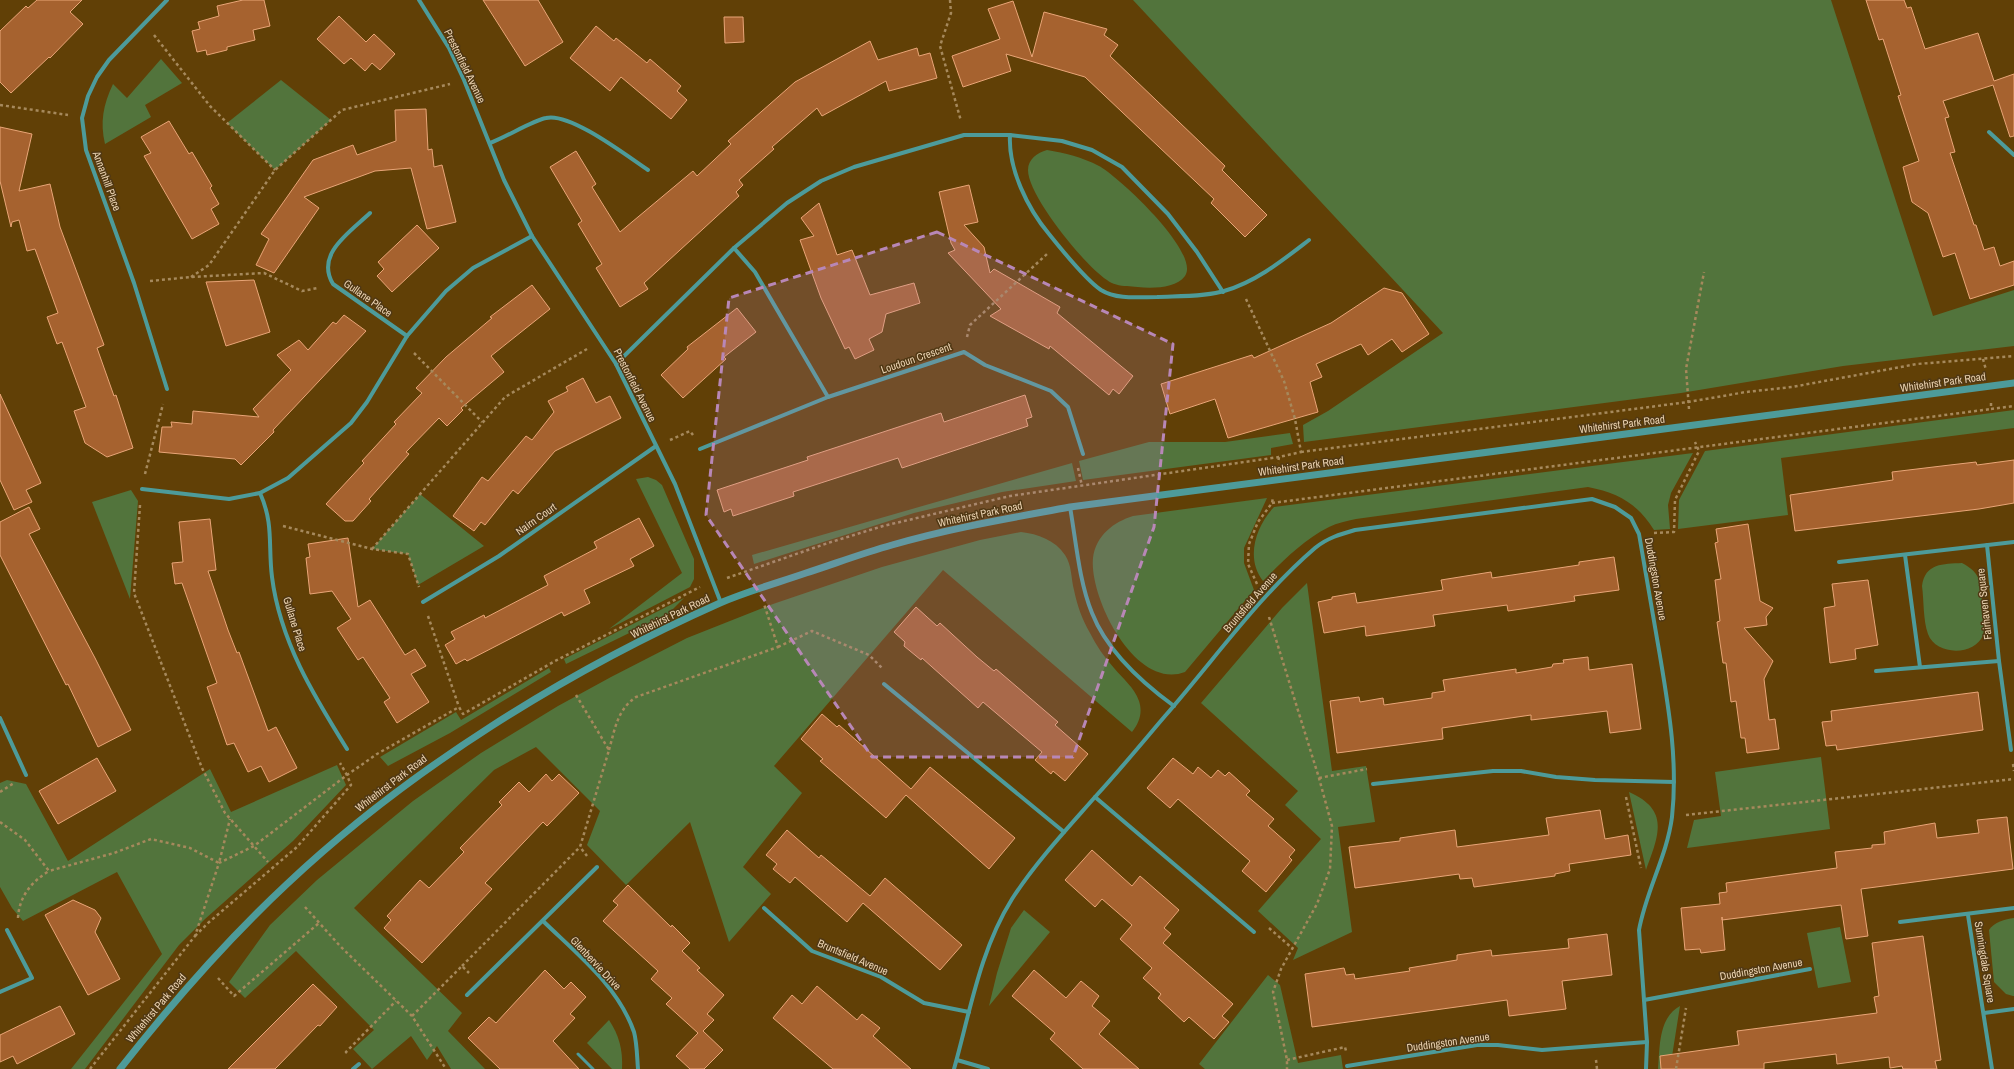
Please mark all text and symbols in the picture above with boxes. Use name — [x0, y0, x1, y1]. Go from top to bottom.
street label: Prestonfield Avenue — [441, 27, 489, 105]
street label: Annanhill Place — [89, 148, 124, 213]
street label: Gullane Place — [341, 276, 395, 320]
street label: Loudoun Crescent — [879, 339, 954, 377]
street label: Prestonfield Avenue — [610, 346, 660, 424]
street label: Whitehirst Park Road — [1899, 369, 1987, 395]
street label: Whitehirst Park Road — [1578, 412, 1666, 436]
street label: Whitehirst Park Road — [1257, 453, 1345, 479]
street label: Whitehirst Park Road — [936, 498, 1024, 530]
street label: Nairn Court — [513, 500, 560, 538]
street label: Duddingston Avenue — [1642, 537, 1670, 621]
street label: Fairhaven Square — [1973, 568, 1995, 640]
street label: Bruntsfield Avenue — [1220, 569, 1280, 635]
street label: Whitehirst Park Road — [628, 591, 712, 641]
street label: Gullane Place — [280, 595, 310, 653]
street label: Whitehirst Park Road — [352, 751, 430, 815]
street label: Sunningdale Square — [1972, 920, 1998, 1004]
street label: Glenbervie Drive — [568, 933, 624, 993]
street label: Bruntsfield Avenue — [815, 936, 891, 978]
street label: Duddingston Avenue — [1719, 955, 1803, 983]
street label: Whitehirst Park Road — [123, 970, 189, 1046]
street label: Duddingston Avenue — [1406, 1029, 1490, 1055]

